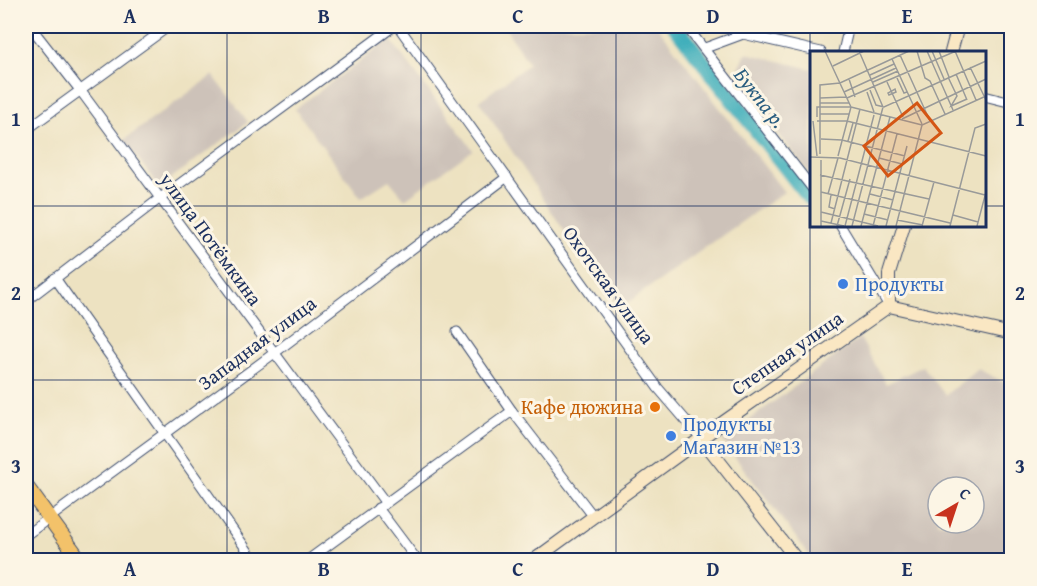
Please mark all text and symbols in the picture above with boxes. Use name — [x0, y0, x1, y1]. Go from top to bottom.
text: A — [124, 1, 137, 30]
text: B — [318, 1, 330, 30]
text: C — [512, 1, 524, 30]
text: D — [706, 1, 720, 30]
text: E — [902, 1, 913, 30]
inset map — [810, 51, 986, 226]
water label: Букпа р. — [727, 61, 794, 135]
text: 1 — [11, 104, 21, 133]
text: 1 — [1015, 104, 1025, 133]
street label: улица Потёмкина — [153, 165, 270, 312]
street label: Охотская улица — [557, 220, 662, 350]
place label: Продукты — [855, 269, 944, 298]
marker: Продукты — [836, 277, 850, 291]
text: 2 — [11, 278, 21, 307]
text: 2 — [1015, 278, 1025, 307]
street label: Западная улица — [192, 288, 322, 397]
street label: Степная улица — [725, 303, 849, 402]
place label: Кафе дюжина — [521, 392, 643, 421]
marker: Кафе дюжина — [648, 400, 662, 414]
place label: Продукты Магазин №13 — [683, 409, 801, 461]
marker: Продукты Магазин №13 — [664, 429, 678, 443]
text: 3 — [11, 451, 21, 480]
text: 3 — [1015, 451, 1025, 480]
north arrow — [926, 475, 986, 535]
text: С — [954, 481, 977, 506]
text: A — [124, 554, 137, 583]
text: B — [318, 554, 330, 583]
text: C — [512, 554, 524, 583]
text: D — [706, 554, 720, 583]
text: E — [902, 554, 913, 583]

